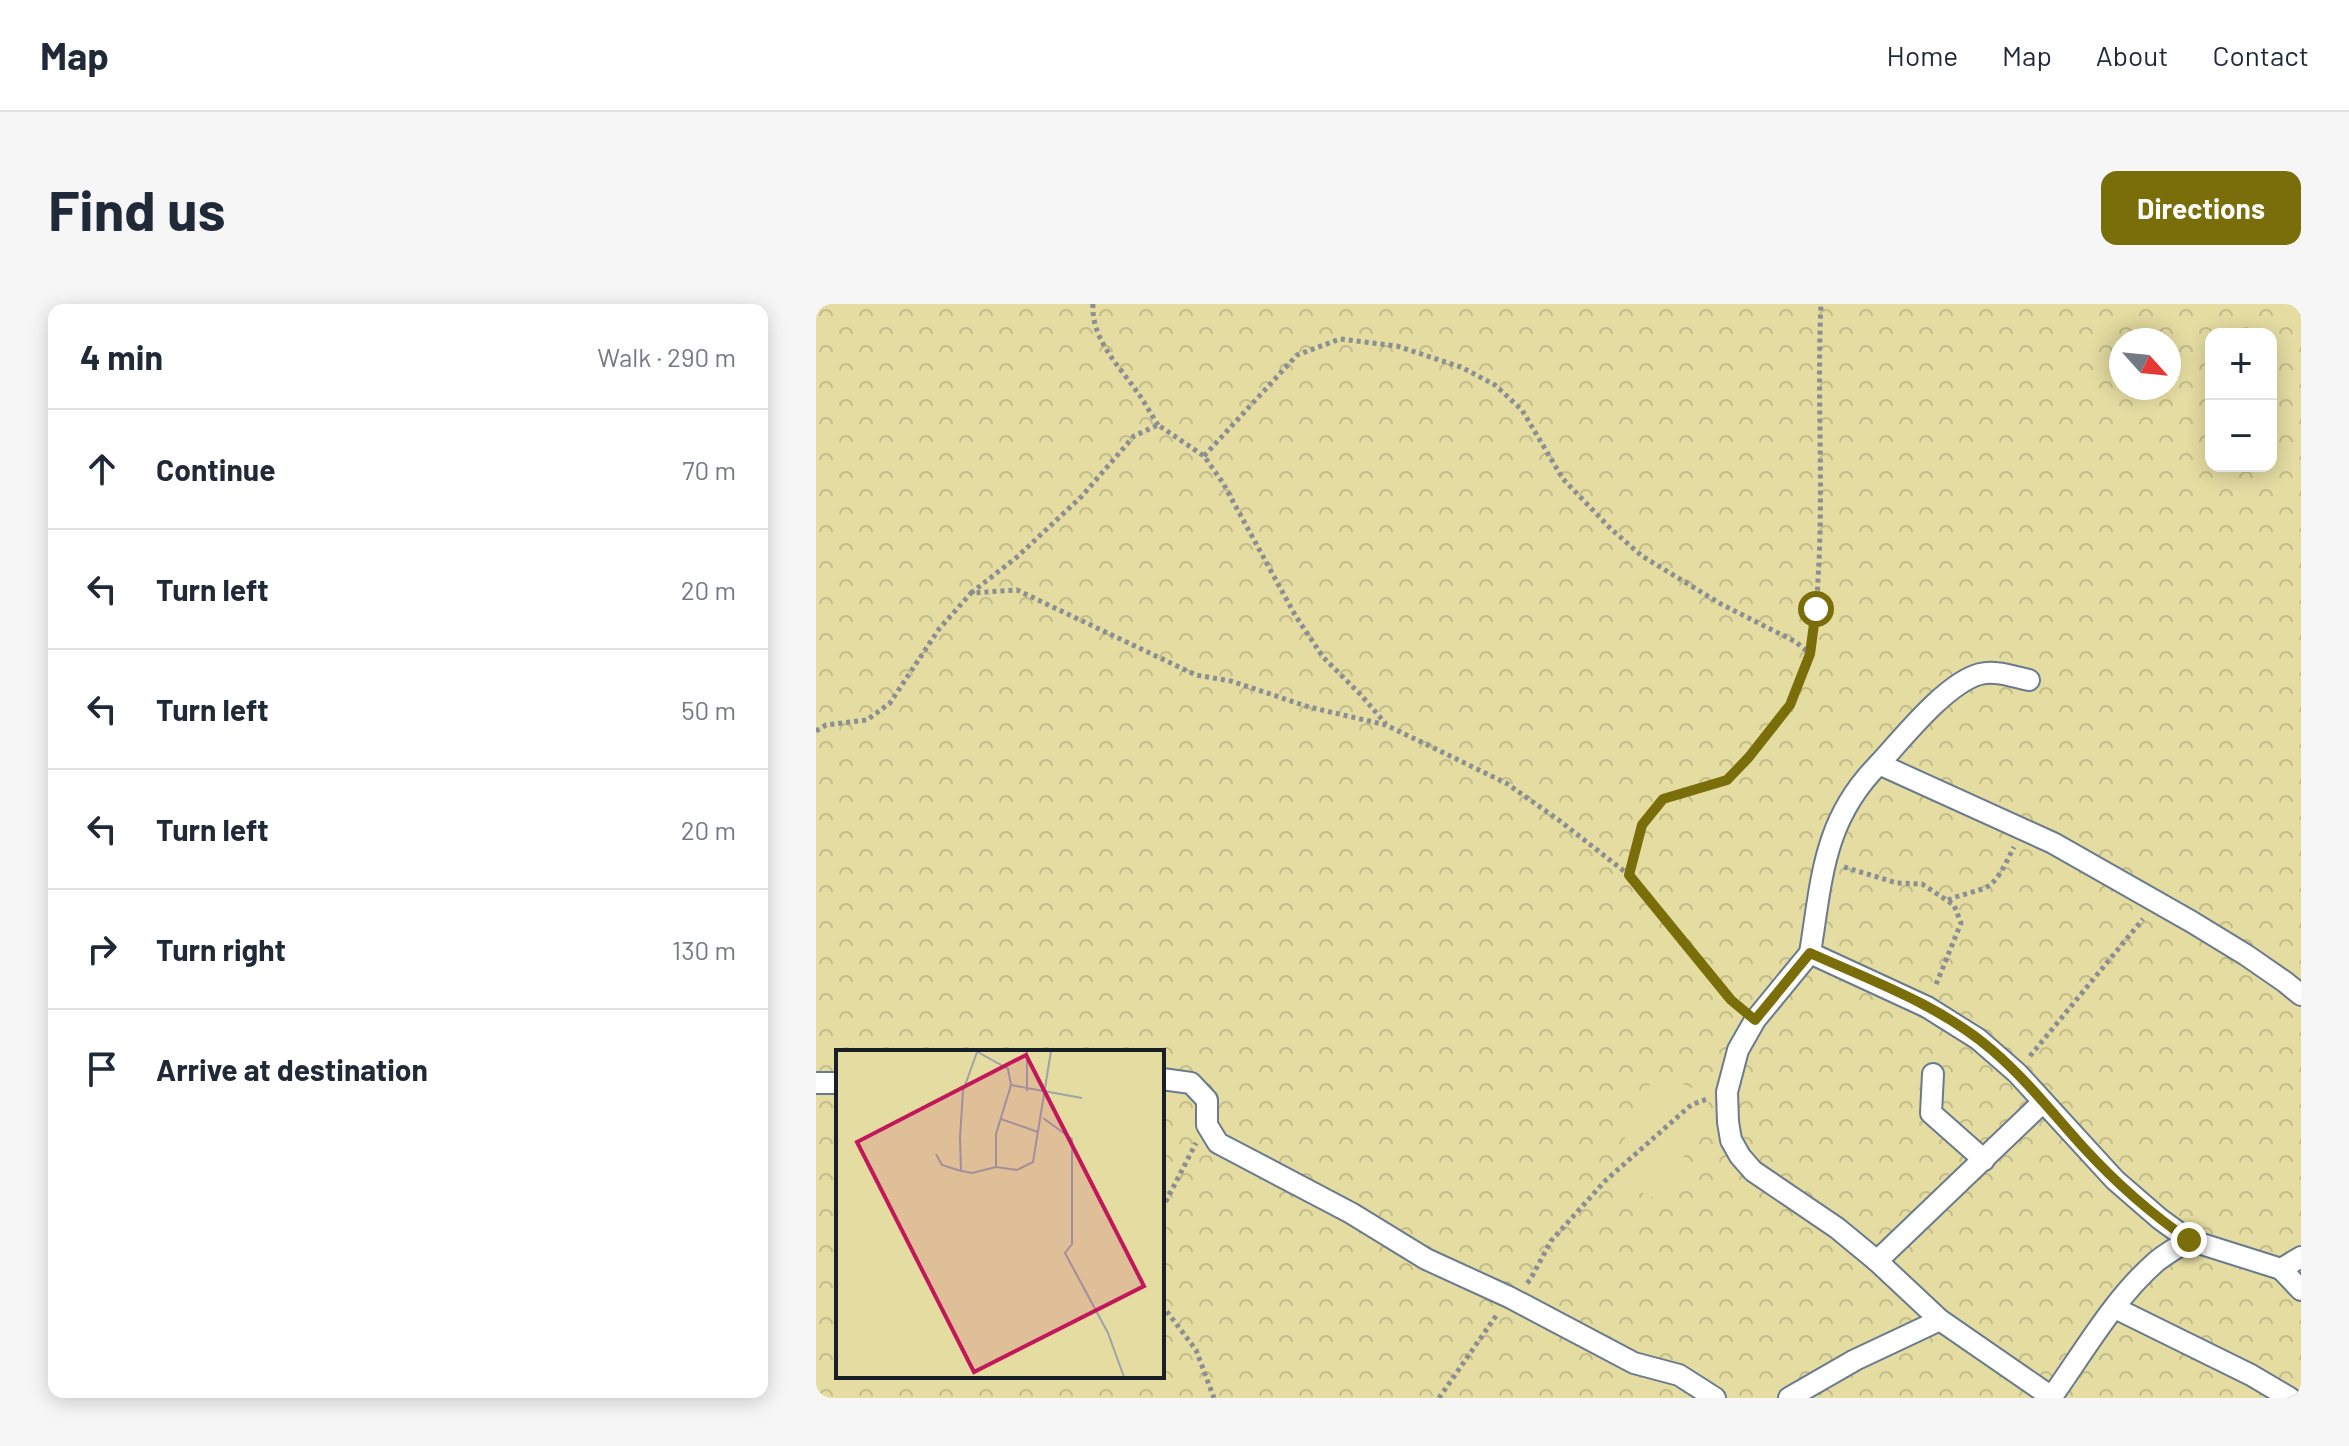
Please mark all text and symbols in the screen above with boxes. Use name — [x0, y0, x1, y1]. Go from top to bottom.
text: Map — [40, 32, 109, 78]
text: Home — [1887, 38, 1958, 72]
text: Map — [2002, 38, 2052, 72]
text: About — [2096, 38, 2168, 72]
text: Contact — [2212, 38, 2309, 72]
button: Directions — [2101, 171, 2301, 245]
text: Find us — [48, 175, 226, 242]
north arrow — [2109, 328, 2181, 400]
map controls — [2205, 328, 2277, 472]
button: + — [2205, 328, 2277, 400]
text: 4 min — [80, 336, 163, 377]
text: Walk · 290 m — [597, 341, 736, 372]
button: − — [2205, 400, 2277, 472]
icon: ahead — [80, 447, 124, 491]
text: Continue — [156, 451, 276, 487]
text: 70 m — [682, 454, 736, 485]
icon: left — [80, 567, 124, 611]
text: Turn left — [156, 571, 269, 607]
text: 20 m — [681, 574, 736, 605]
route start — [1798, 591, 1834, 627]
icon: left — [80, 687, 124, 731]
text: Turn left — [156, 691, 269, 727]
text: 50 m — [681, 694, 736, 725]
icon: left — [80, 807, 124, 851]
text: Turn left — [156, 811, 269, 847]
text: 20 m — [681, 814, 736, 845]
icon: right — [80, 927, 124, 971]
text: Turn right — [156, 931, 286, 967]
text: 130 m — [672, 934, 736, 965]
icon: arrive — [80, 1047, 124, 1091]
inset map — [836, 1050, 1164, 1378]
text: Arrive at destination — [156, 1051, 428, 1087]
route end — [2171, 1222, 2207, 1258]

